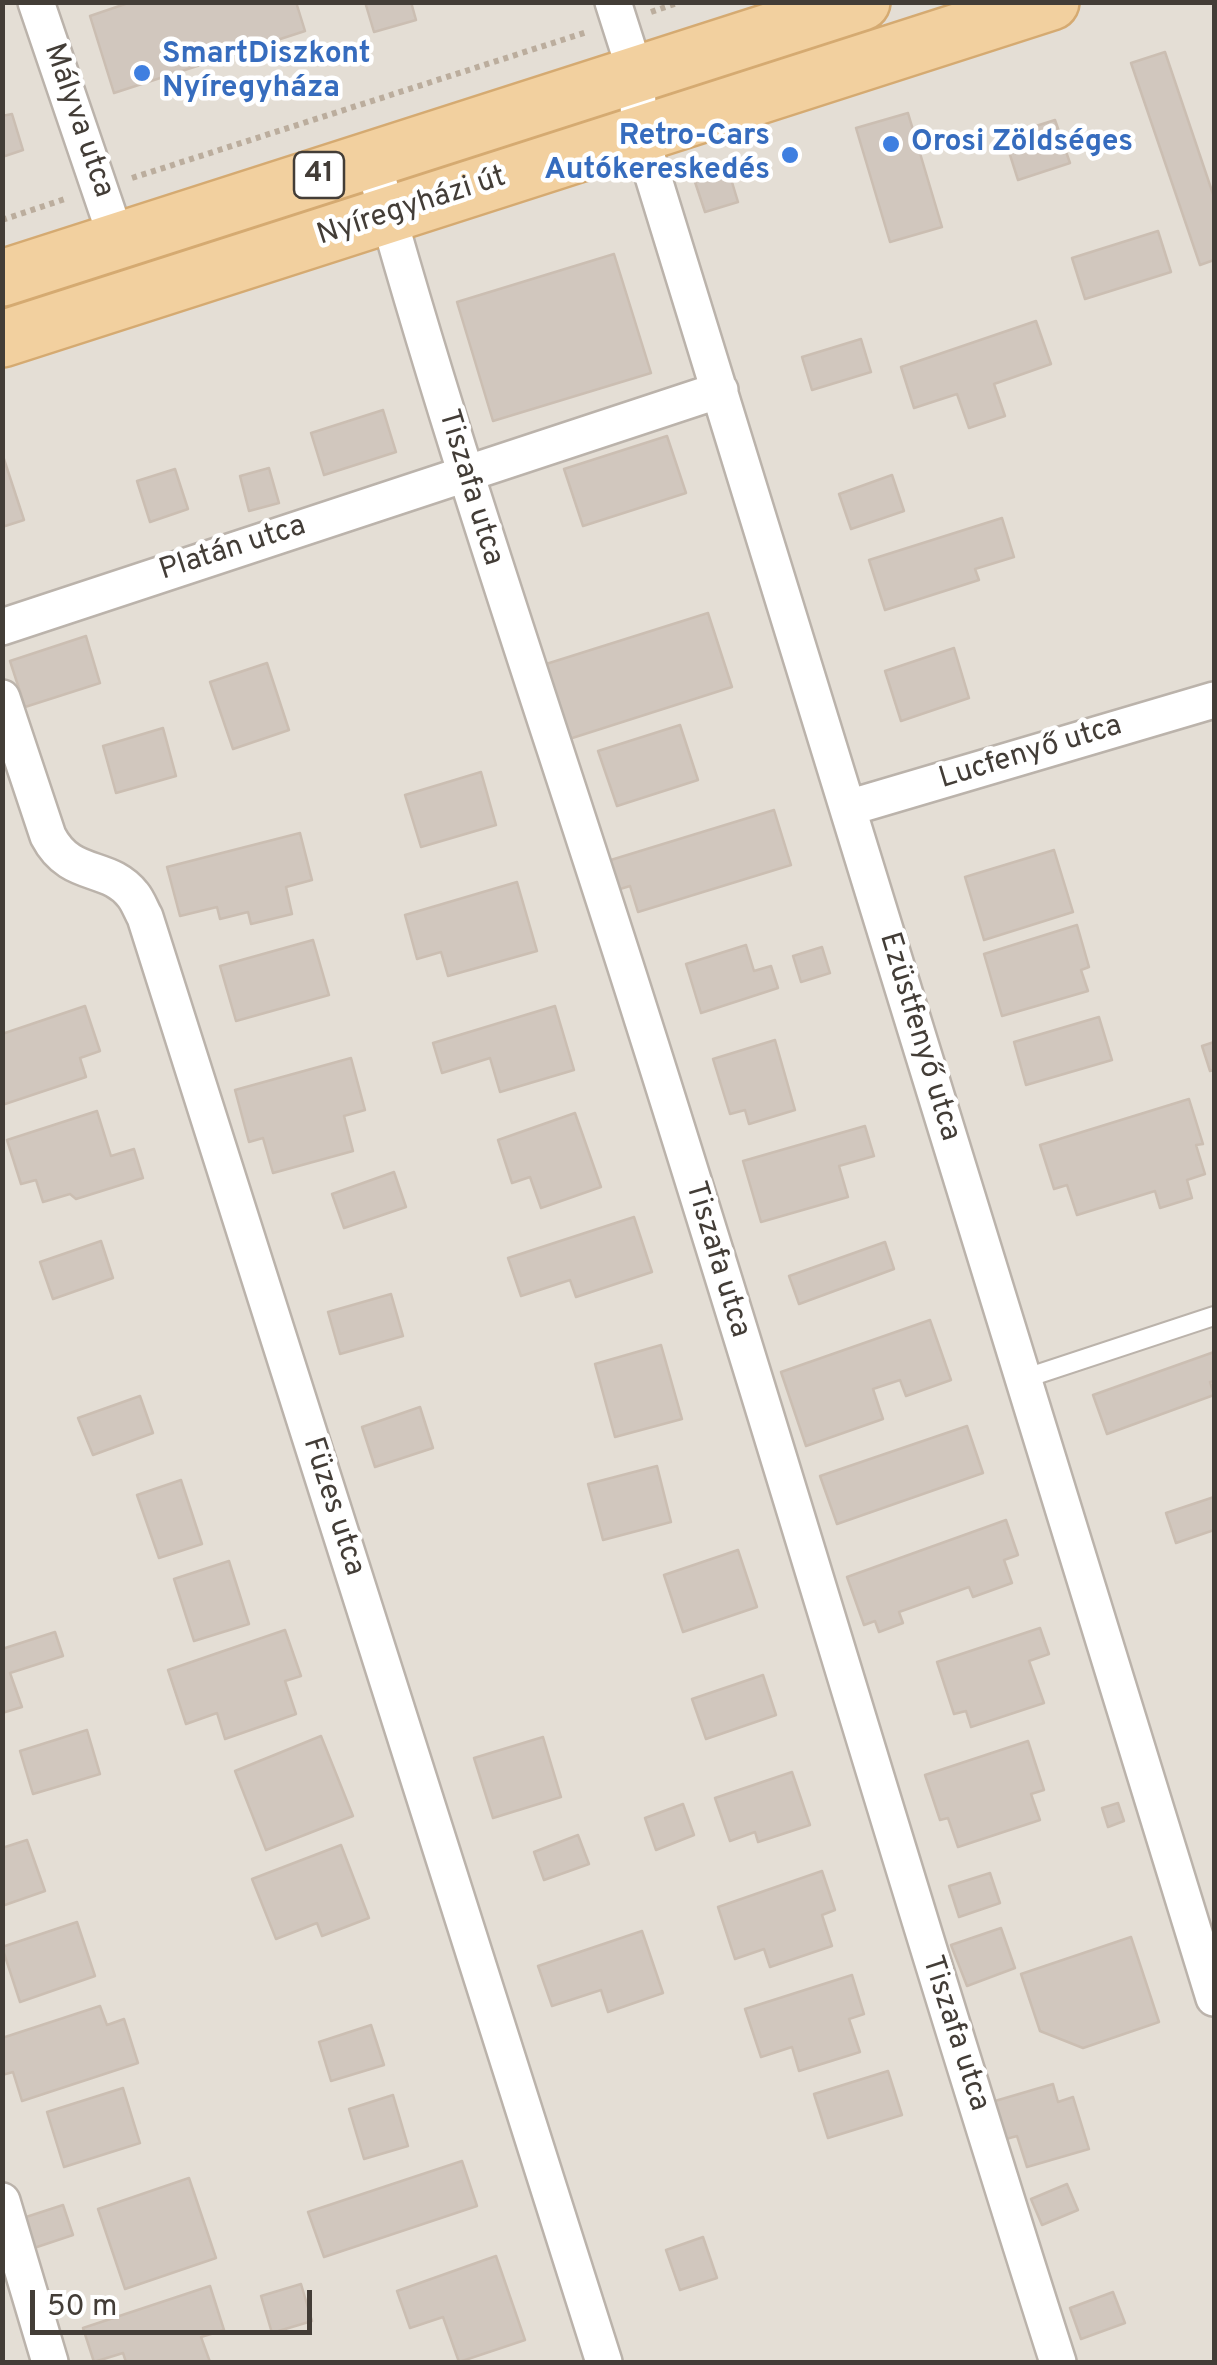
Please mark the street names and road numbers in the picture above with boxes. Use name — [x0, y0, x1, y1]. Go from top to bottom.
street label: Mályva utca — [34, 39, 120, 203]
road number: 41 — [294, 152, 344, 198]
street label: Nyíregyházi út — [313, 161, 511, 255]
street label: Tiszafa utca — [428, 406, 510, 570]
street label: Platán utca — [155, 509, 311, 591]
street label: Lucfenyő utca — [935, 709, 1127, 799]
street label: Ezüstfenyő utca — [869, 928, 967, 1146]
street label: Tiszafa utca — [675, 1178, 757, 1342]
street label: Füzes utca — [293, 1433, 371, 1581]
street label: Tiszafa utca — [912, 1952, 996, 2116]

